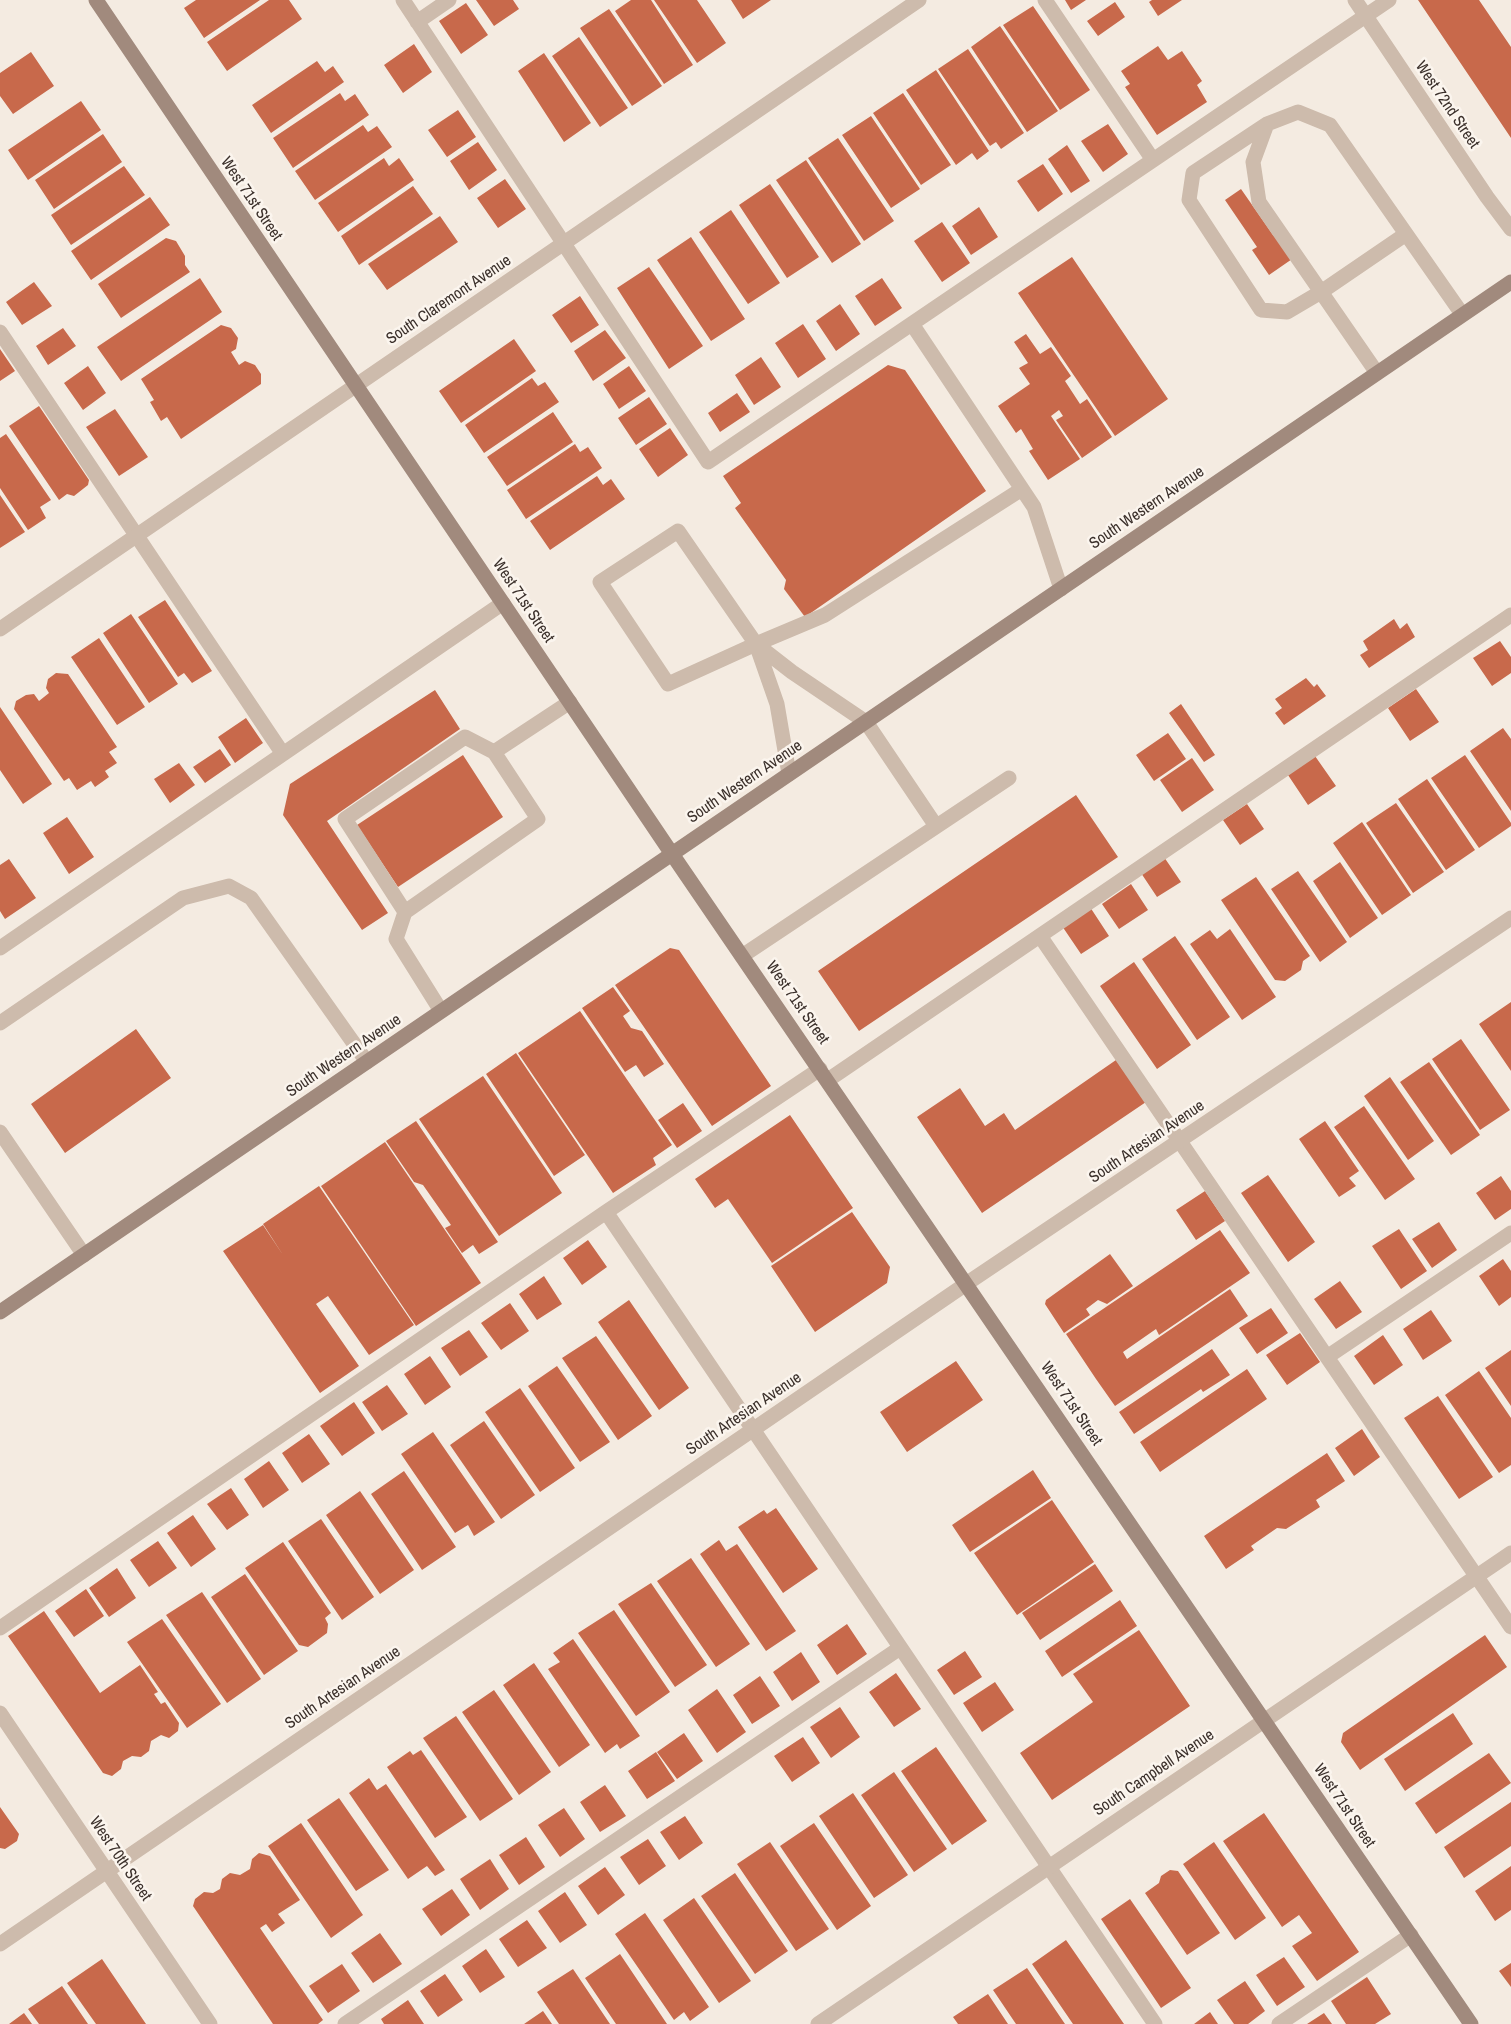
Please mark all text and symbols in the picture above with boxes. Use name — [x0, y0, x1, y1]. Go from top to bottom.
street label: West 72nd Street — [1411, 58, 1483, 152]
street label: West 71st Street — [216, 154, 286, 244]
street label: South Claremont Avenue — [383, 251, 515, 349]
street label: South Western Avenue — [1086, 462, 1208, 554]
street label: West 71st Street — [488, 556, 558, 646]
street label: South Western Avenue — [684, 736, 806, 828]
street label: West 71st Street — [761, 958, 833, 1048]
street label: South Western Avenue — [283, 1010, 405, 1102]
street label: South Artesian Avenue — [1086, 1096, 1208, 1188]
street label: West 71st Street — [1036, 1359, 1106, 1449]
street label: South Artesian Avenue — [683, 1368, 805, 1460]
street label: South Artesian Avenue — [282, 1642, 404, 1734]
street label: South Campbell Avenue — [1090, 1726, 1218, 1820]
street label: West 71st Street — [1309, 1761, 1379, 1851]
street label: West 70th Street — [85, 1813, 155, 1905]

